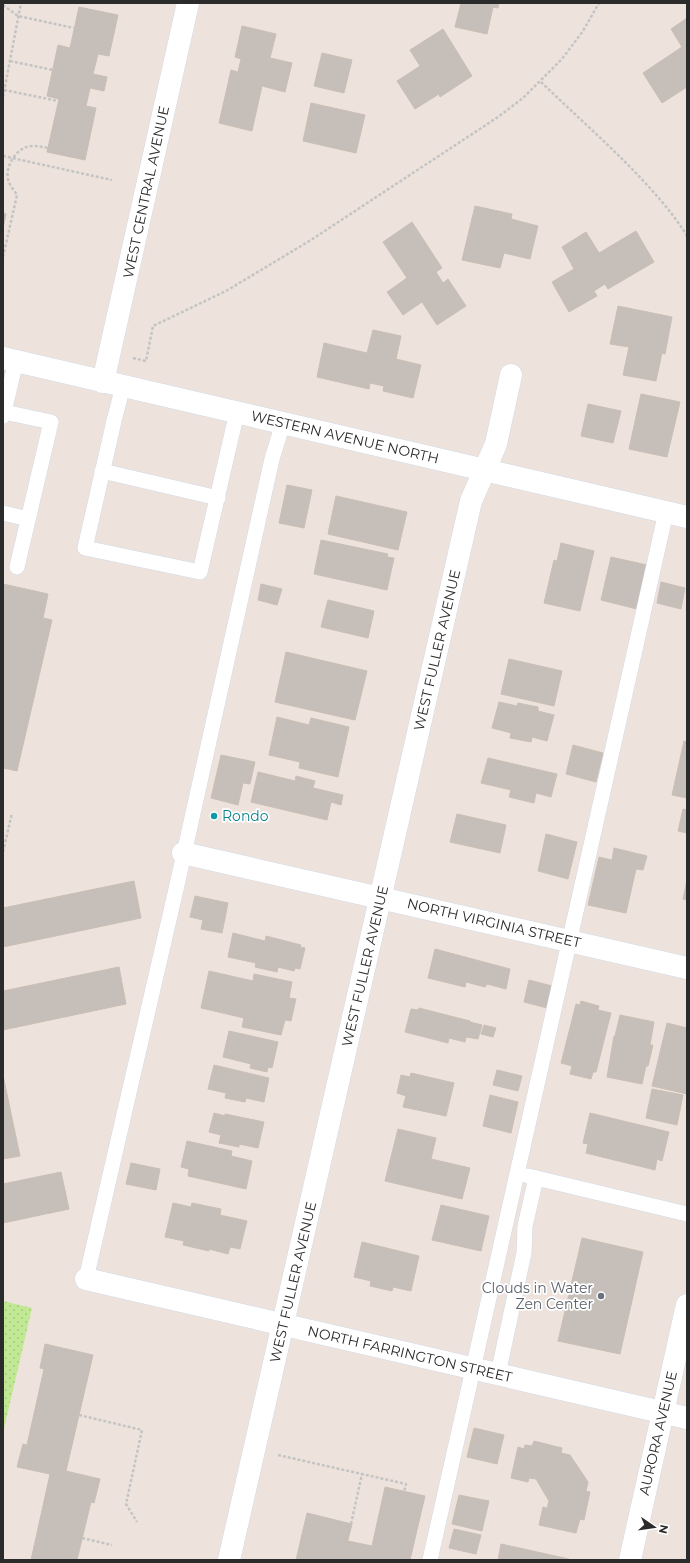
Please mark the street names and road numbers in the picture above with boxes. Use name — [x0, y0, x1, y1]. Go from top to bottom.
street label: WEST CENTRAL AVENUE — [119, 104, 173, 280]
street label: WESTERN AVENUE NORTH — [249, 407, 441, 467]
street label: WEST FULLER AVENUE — [410, 568, 464, 732]
street label: WEST FULLER AVENUE — [338, 884, 392, 1048]
street label: NORTH VIRGINIA STREET — [405, 894, 583, 952]
street label: WEST FULLER AVENUE — [266, 1200, 320, 1364]
street label: NORTH FARRINGTON STREET — [306, 1322, 514, 1386]
street label: AURORA AVENUE — [635, 1369, 681, 1497]

